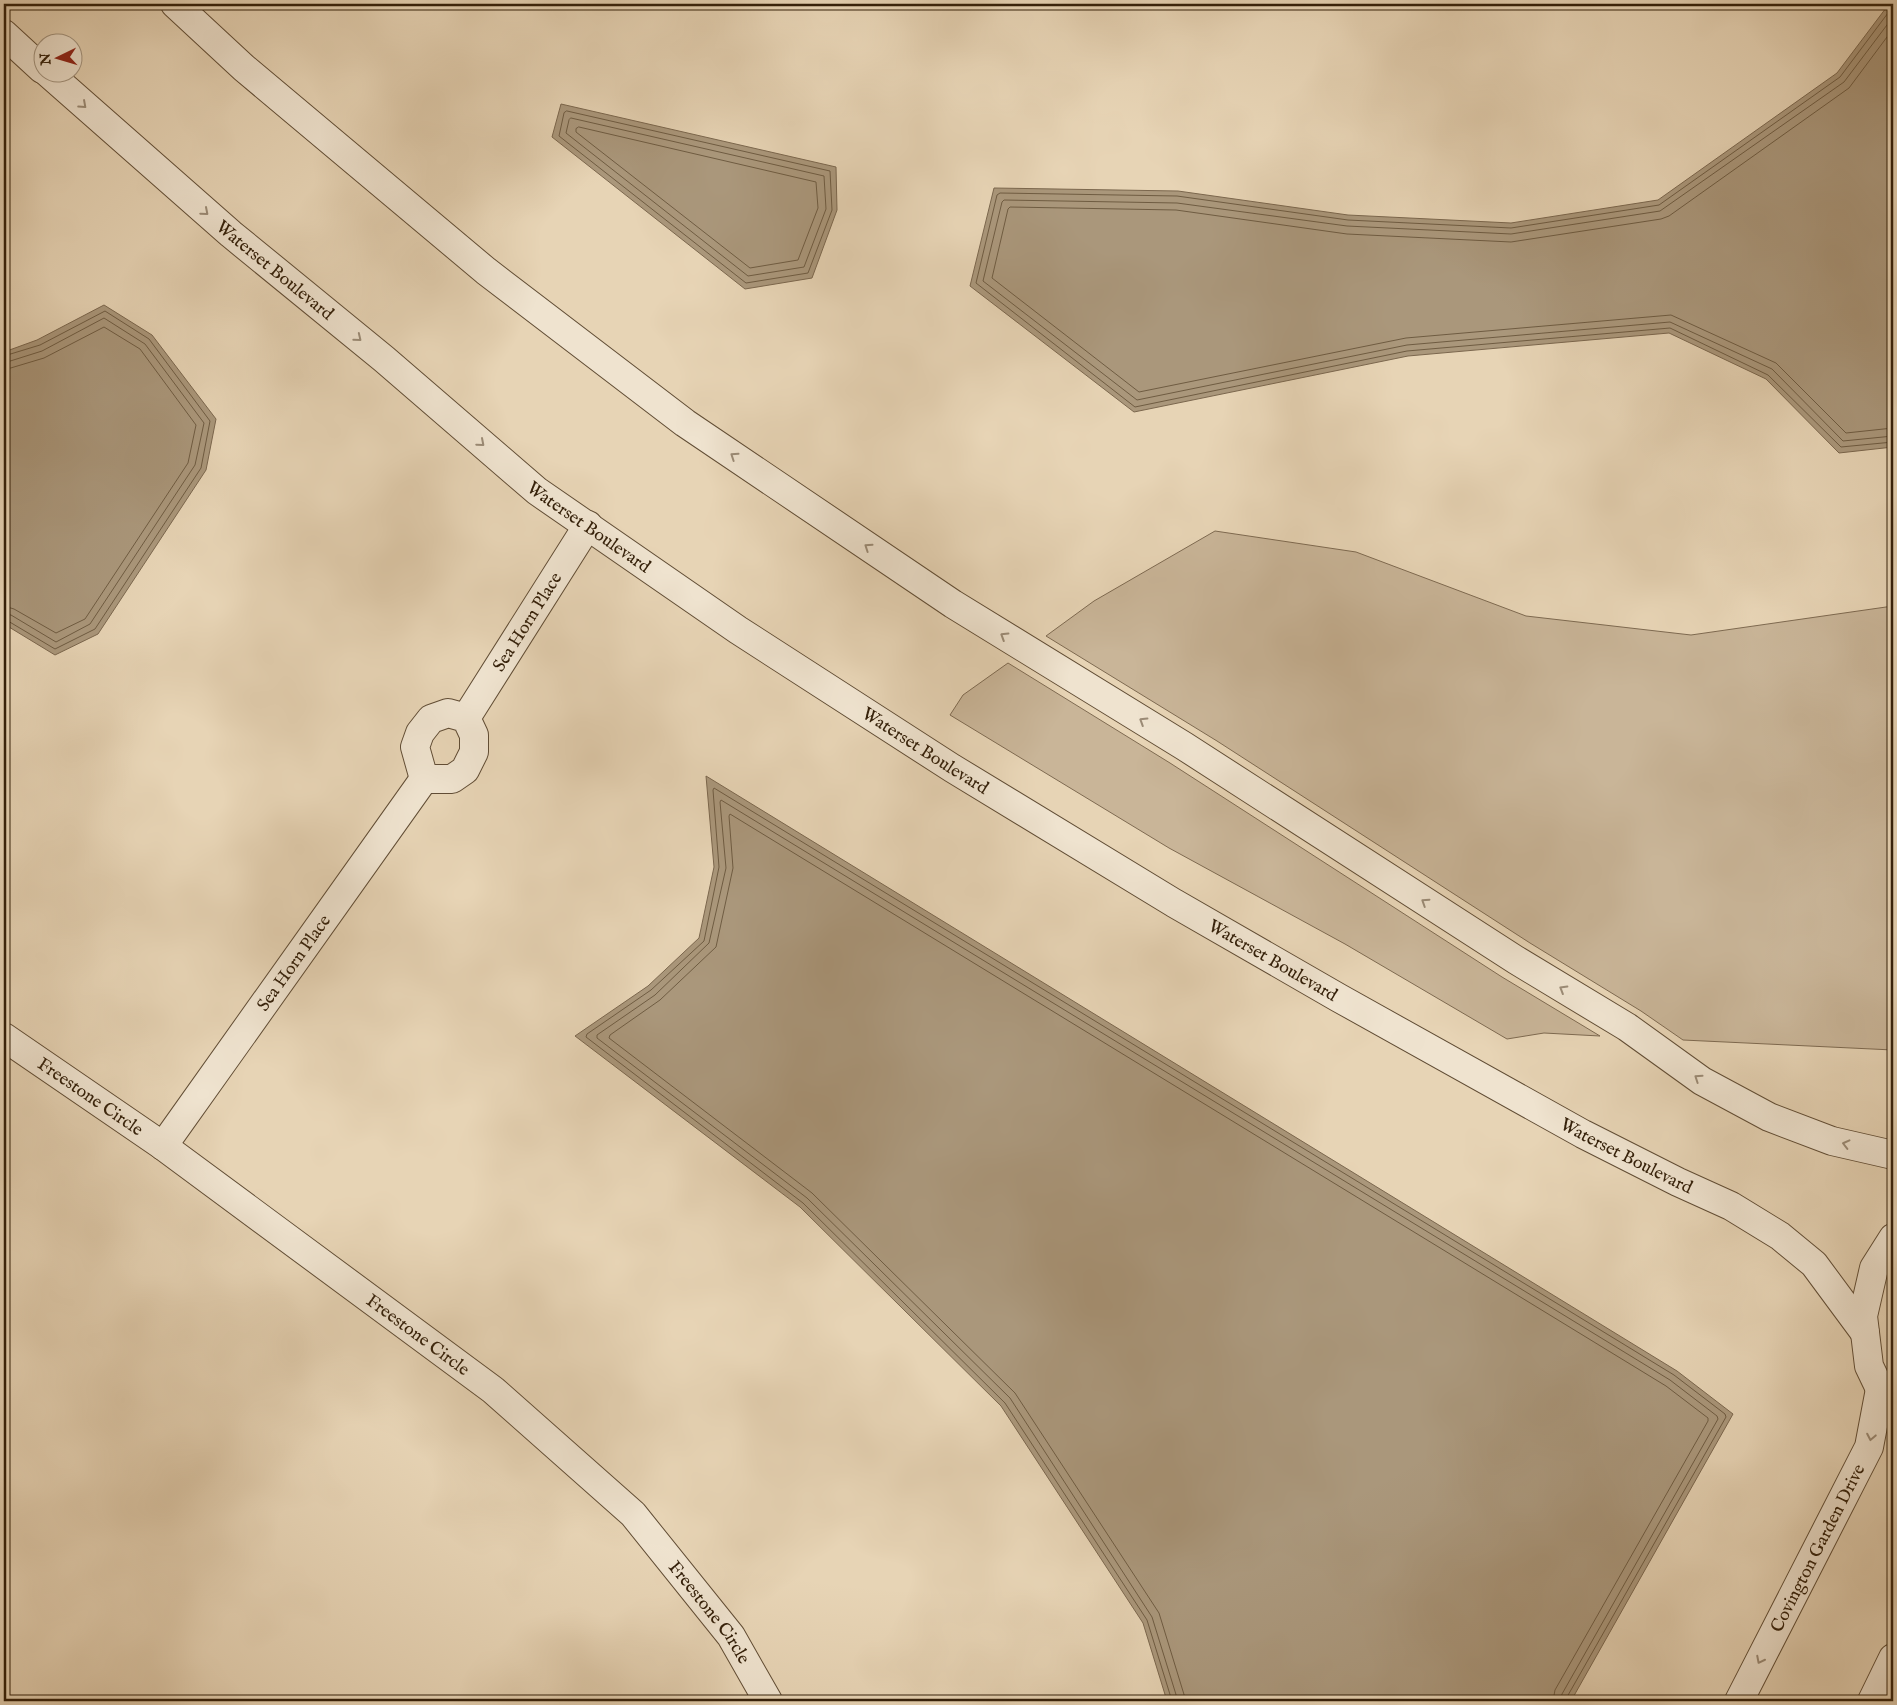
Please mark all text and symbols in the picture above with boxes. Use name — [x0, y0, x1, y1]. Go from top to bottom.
north arrow — [32, 32, 82, 82]
text: N — [37, 52, 56, 67]
one-way arrow — [77, 99, 86, 108]
one-way arrow — [200, 206, 209, 215]
street label: Waterset Boulevard — [210, 216, 338, 326]
one-way arrow — [352, 332, 361, 341]
one-way arrow — [476, 437, 485, 446]
one-way arrow — [730, 453, 739, 462]
street label: Waterset Boulevard — [521, 477, 655, 579]
one-way arrow — [864, 544, 874, 553]
street label: Sea Horn Place — [488, 568, 568, 676]
one-way arrow — [1001, 632, 1010, 642]
street label: Waterset Boulevard — [857, 703, 993, 801]
one-way arrow — [1139, 717, 1148, 727]
one-way arrow — [1422, 898, 1431, 908]
street label: Sea Horn Place — [252, 911, 337, 1016]
street label: Waterset Boulevard — [1204, 915, 1342, 1008]
one-way arrow — [1559, 985, 1568, 995]
street label: Freestone Circle — [32, 1053, 147, 1142]
one-way arrow — [1694, 1075, 1704, 1084]
street label: Waterset Boulevard — [1556, 1114, 1696, 1200]
one-way arrow — [1841, 1139, 1850, 1150]
street label: Freestone Circle — [361, 1290, 474, 1382]
one-way arrow — [1866, 1432, 1876, 1441]
street label: Covington Garden Drive — [1766, 1461, 1871, 1637]
street label: Freestone Circle — [662, 1557, 755, 1668]
one-way arrow — [1756, 1655, 1766, 1664]

